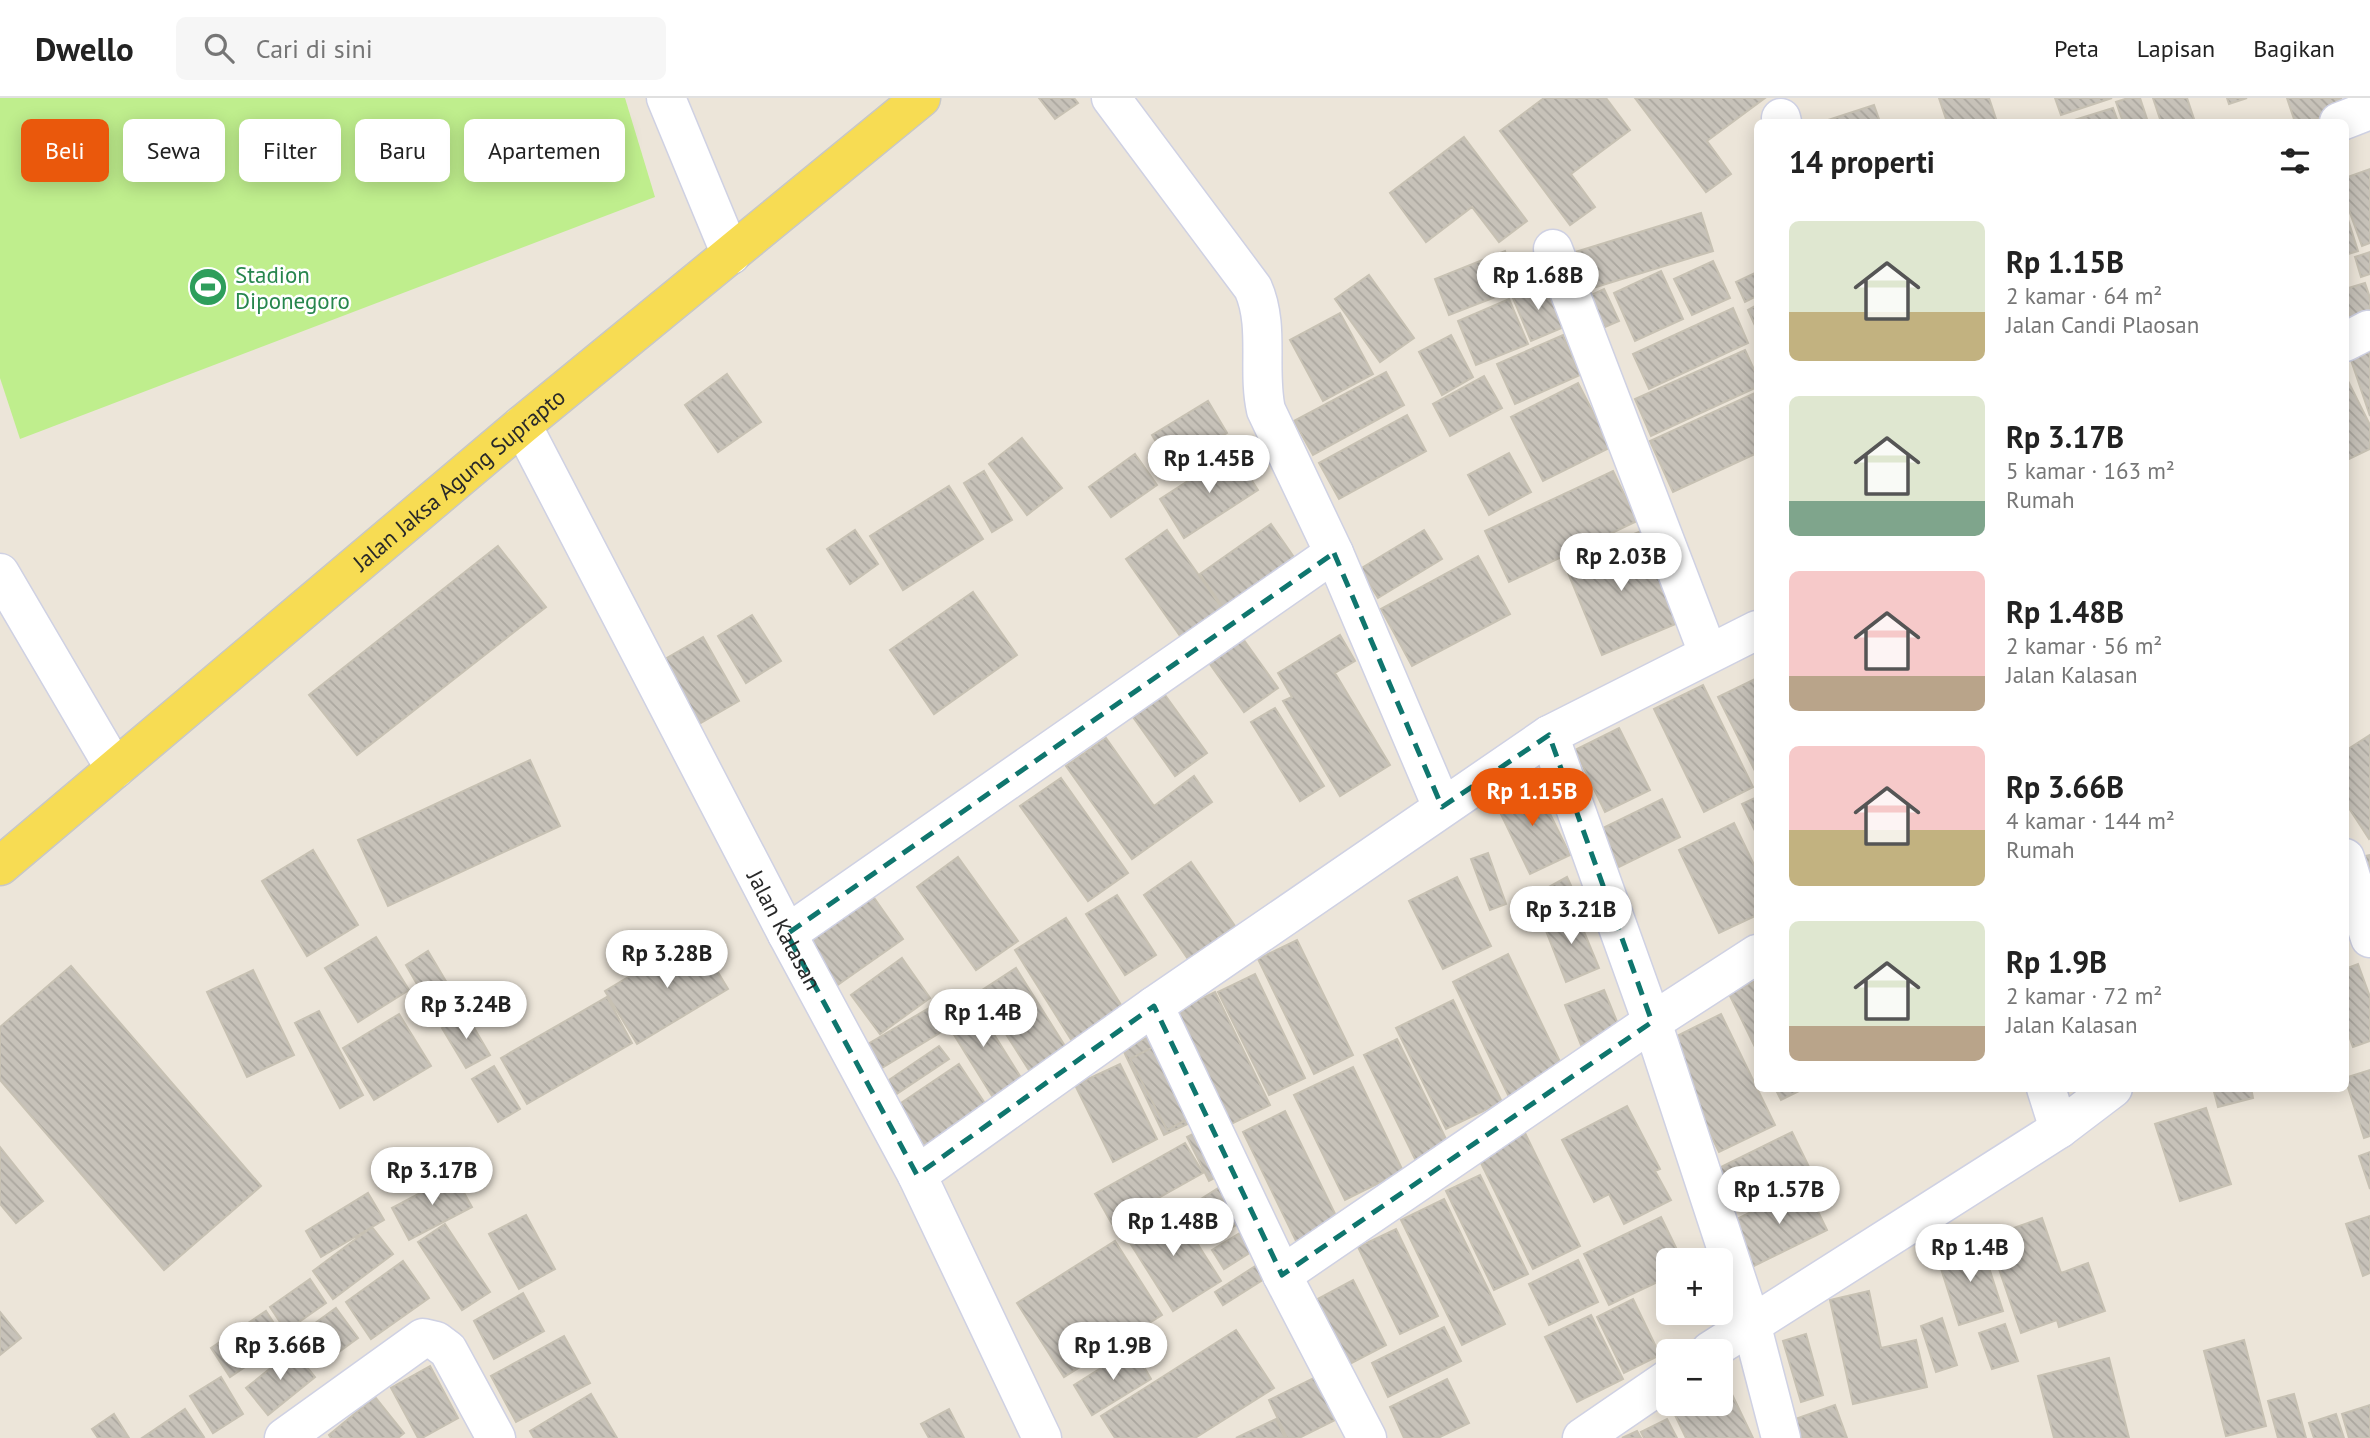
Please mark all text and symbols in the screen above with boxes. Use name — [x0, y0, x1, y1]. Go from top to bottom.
search box — [176, 17, 666, 80]
text: Dwello — [35, 27, 134, 70]
icon: search — [200, 29, 238, 67]
text: Cari di sini — [256, 32, 373, 65]
text: Peta — [2054, 33, 2099, 64]
text: Lapisan — [2137, 33, 2215, 64]
text: Bagikan — [2253, 33, 2335, 64]
chip: Beli — [21, 119, 109, 182]
chip: Sewa — [123, 119, 225, 182]
chip: Filter — [239, 119, 341, 182]
chip: Baru — [355, 119, 450, 182]
chip: Apartemen — [464, 119, 625, 182]
text: 14 properti — [1789, 142, 1935, 181]
icon: filters — [2276, 142, 2314, 180]
text: Rp 1.15B — [2006, 242, 2124, 281]
icon: home — [1845, 249, 1929, 333]
pin: Rp 1.68B — [1466, 252, 1610, 312]
place label: Stadion Diponegoro — [235, 260, 350, 315]
text: Rp 1.68B — [1493, 260, 1583, 289]
sports icon: Stadion Diponegoro — [187, 266, 229, 308]
text: 2 kamar · 64 m² — [2006, 281, 2162, 310]
text: Jalan Candi Plaosan — [2006, 310, 2199, 339]
street label: Jalan Jaksa Agung Suprapto — [346, 382, 571, 577]
text: Rp 3.17B — [2006, 417, 2124, 456]
icon: home — [1845, 424, 1929, 508]
pin: Rp 1.45B — [1137, 436, 1281, 495]
text: Rp 1.45B — [1164, 443, 1254, 472]
text: 5 kamar · 163 m² — [2006, 456, 2175, 485]
text: Rumah — [2006, 485, 2075, 514]
pin: Rp 2.03B — [1549, 533, 1693, 593]
text: Rp 2.03B — [1576, 541, 1666, 570]
text: Rp 1.48B — [2006, 592, 2124, 631]
icon: home — [1845, 599, 1929, 683]
text: 2 kamar · 56 m² — [2006, 631, 2162, 660]
text: Jalan Kalasan — [2006, 660, 2138, 689]
text: Rp 3.66B — [2006, 767, 2124, 806]
pin: Rp 1.15B — [1460, 768, 1604, 828]
icon: home — [1845, 774, 1929, 858]
text: Rp 1.15B — [1487, 776, 1577, 805]
text: 4 kamar · 144 m² — [2006, 806, 2175, 835]
text: Rumah — [2006, 835, 2075, 864]
street label: Jalan Kalasan — [741, 864, 829, 995]
pin: Rp 3.21B — [1499, 886, 1643, 946]
text: Rp 3.21B — [1526, 894, 1616, 923]
pin: Rp 3.28B — [595, 930, 739, 990]
text: Rp 3.28B — [622, 938, 712, 967]
text: Rp 1.9B — [2006, 942, 2107, 981]
icon: home — [1845, 949, 1929, 1033]
text: 2 kamar · 72 m² — [2006, 981, 2162, 1010]
pin: Rp 3.24B — [394, 982, 538, 1041]
text: Rp 3.24B — [421, 989, 511, 1018]
pin: Rp 1.4B — [918, 990, 1048, 1049]
text: Rp 1.4B — [944, 997, 1022, 1026]
text: Jalan Kalasan — [2006, 1010, 2138, 1039]
pin: Rp 3.17B — [360, 1148, 504, 1207]
text: Rp 3.17B — [387, 1155, 477, 1184]
pin: Rp 1.57B — [1707, 1166, 1851, 1226]
text: Rp 1.57B — [1734, 1174, 1824, 1203]
pin: Rp 1.48B — [1101, 1198, 1245, 1258]
text: Rp 1.48B — [1128, 1206, 1218, 1235]
pin: Rp 1.4B — [1905, 1224, 2035, 1284]
text: Rp 1.4B — [1931, 1232, 2009, 1261]
map controls — [1656, 1248, 1733, 1416]
button: + — [1656, 1248, 1733, 1325]
pin: Rp 3.66B — [208, 1322, 352, 1382]
pin: Rp 1.9B — [1048, 1322, 1178, 1382]
text: Rp 3.66B — [235, 1330, 325, 1359]
text: Rp 1.9B — [1074, 1330, 1152, 1359]
button: − — [1656, 1339, 1733, 1416]

